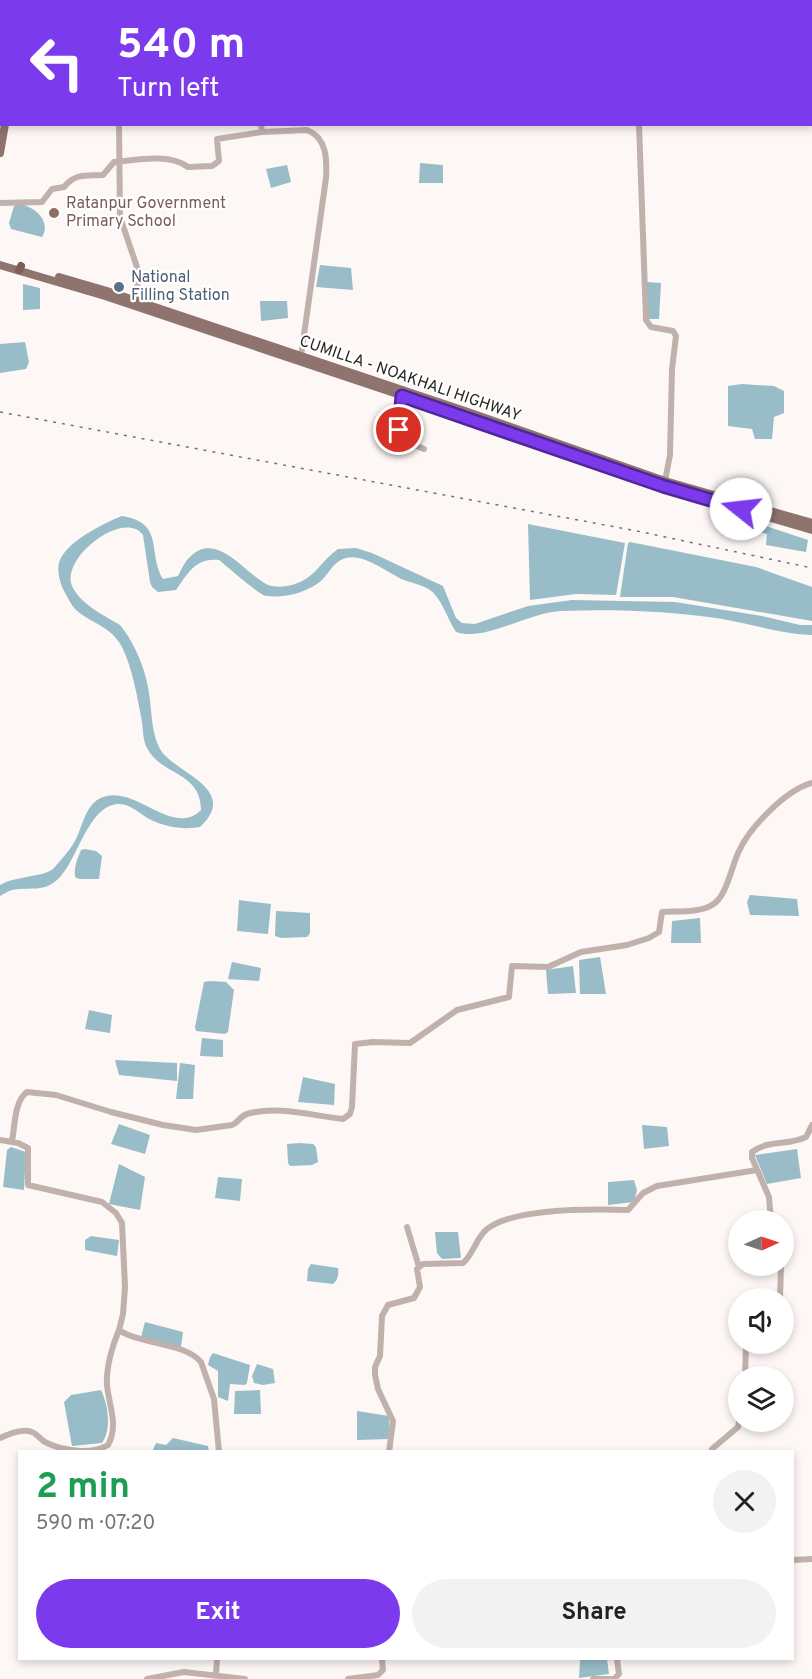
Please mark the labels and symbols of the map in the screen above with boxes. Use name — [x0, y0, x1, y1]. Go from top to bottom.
place label: Ratanpur Government Primary School — [66, 194, 226, 232]
marker: Ratanpur Government Primary School — [47, 206, 61, 220]
place label: National Filling Station — [131, 268, 230, 306]
marker: National Filling Station — [112, 280, 126, 294]
street label: CUMILLA - NOAKHALI HIGHWAY — [297, 332, 523, 426]
pin — [373, 404, 424, 455]
position arrow — [709, 477, 773, 541]
north arrow — [728, 1210, 794, 1276]

